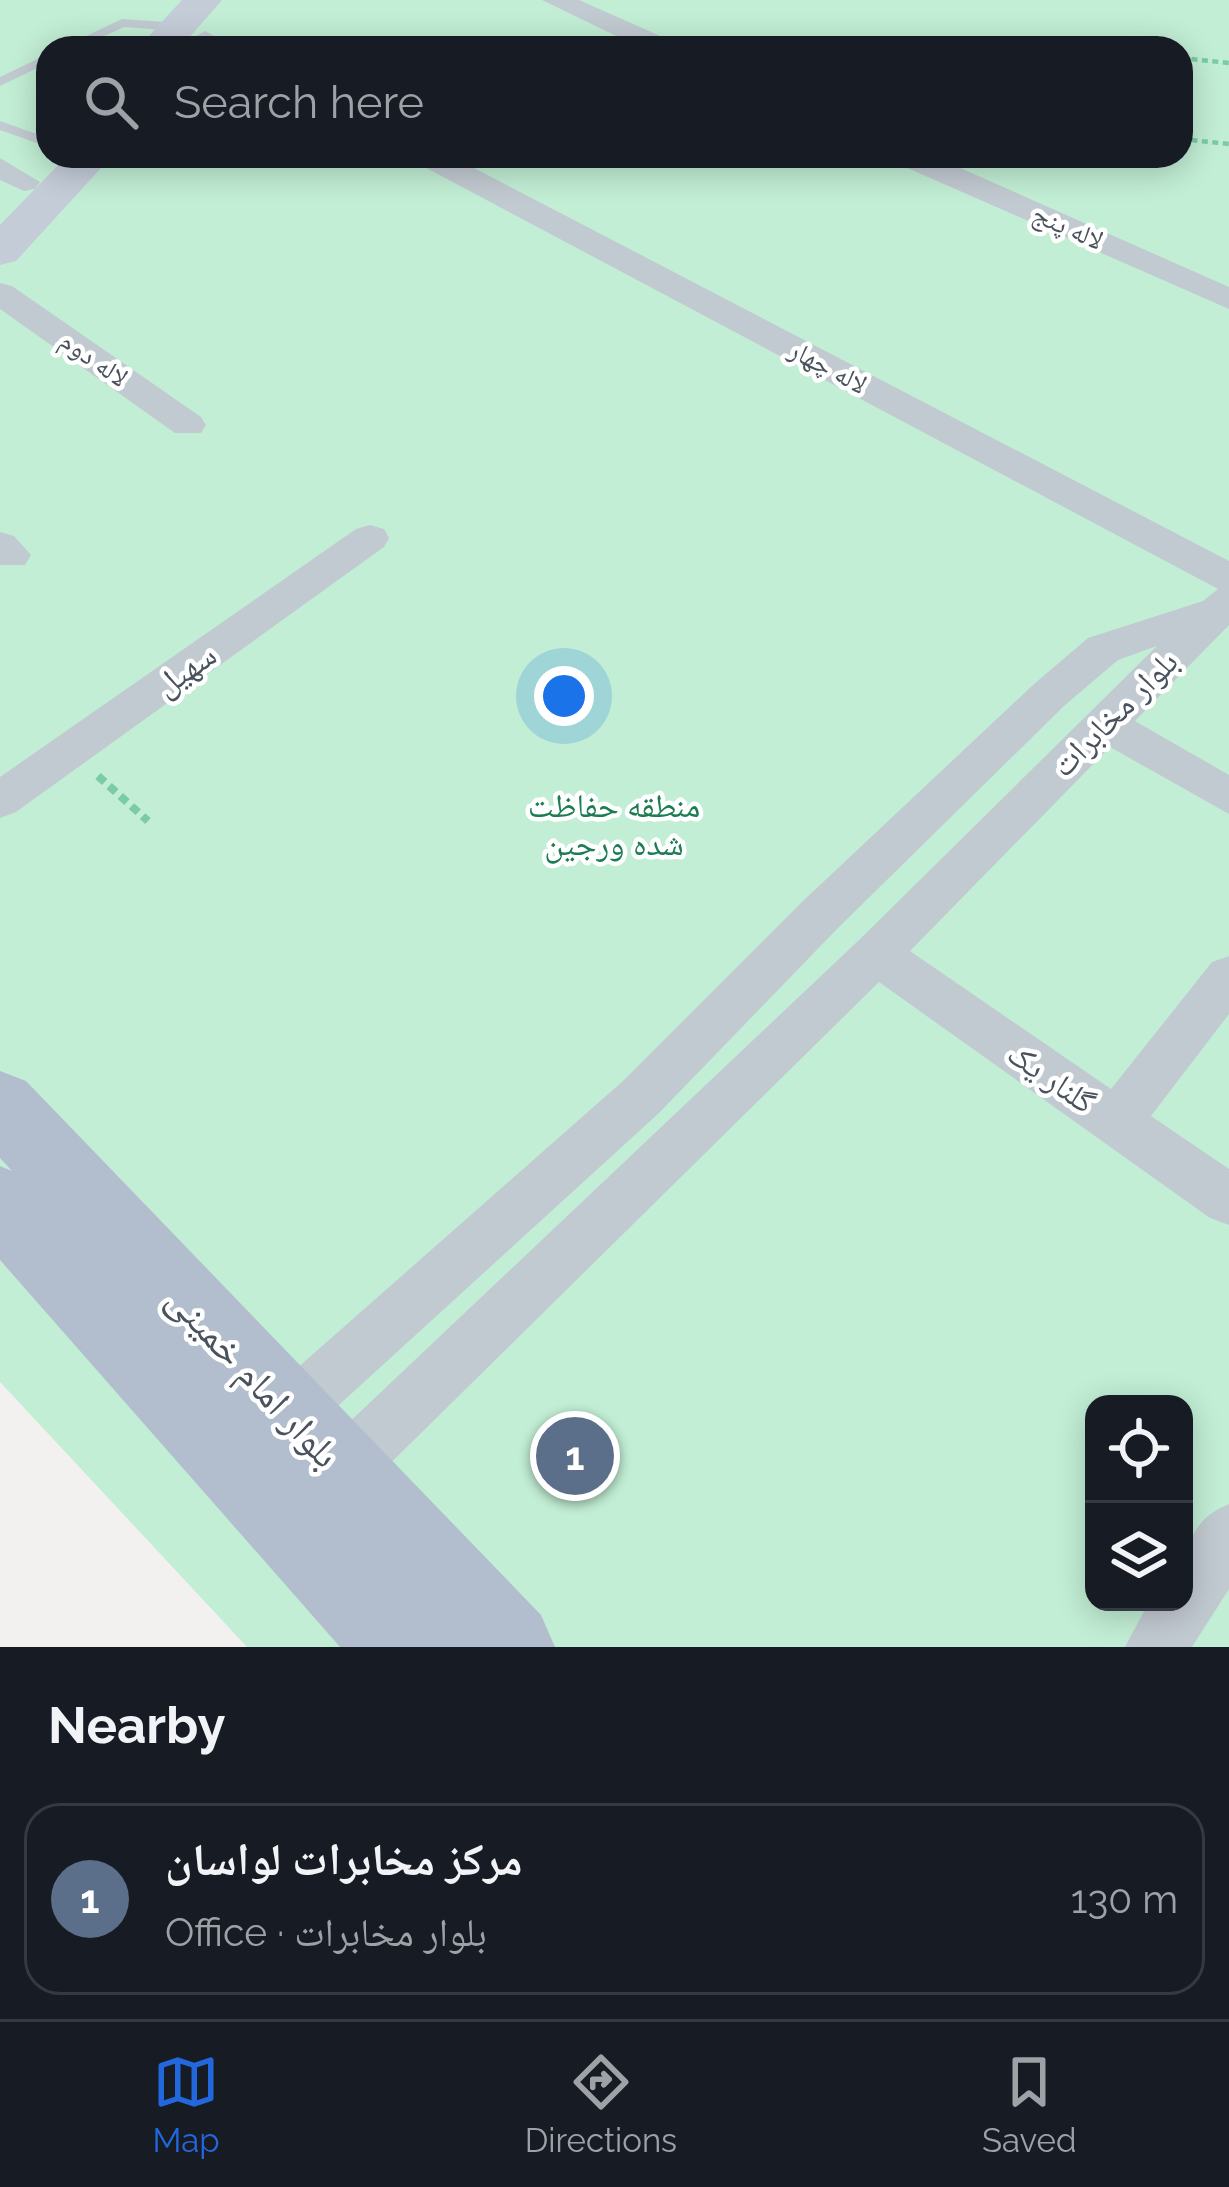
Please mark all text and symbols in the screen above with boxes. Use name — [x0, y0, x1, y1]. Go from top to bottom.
search box — [36, 36, 1193, 168]
icon: search — [78, 69, 144, 135]
text: Search here — [174, 76, 424, 129]
street label: لاله پنج — [1027, 197, 1108, 258]
street label: لاله دوم — [53, 324, 134, 395]
street label: لاله چهار — [783, 333, 872, 400]
street label: سهیل — [147, 635, 224, 705]
street label: بلوار مخابرات — [1043, 642, 1186, 785]
your location — [534, 666, 594, 726]
park label: منطقه حفاظت شده ورجین — [528, 786, 700, 864]
street label: گلنار یک — [1000, 1033, 1103, 1122]
street label: بلوار امام خمینی — [155, 1276, 350, 1479]
map controls — [1085, 1395, 1193, 1611]
button: locate — [1085, 1395, 1193, 1503]
pin: 1 — [536, 1411, 614, 1501]
button: layers — [1085, 1503, 1193, 1611]
text: Nearby — [48, 1695, 225, 1755]
text: مرکز مخابرات لواسان — [165, 1833, 523, 1886]
text: 1 — [80, 1876, 100, 1922]
text: 130 m — [1071, 1876, 1178, 1922]
text: Office · بلوار مخابرات — [165, 1909, 487, 1955]
tab: Map — [153, 2049, 220, 2160]
tab: Directions — [525, 2049, 677, 2160]
tab: Saved — [982, 2049, 1076, 2160]

